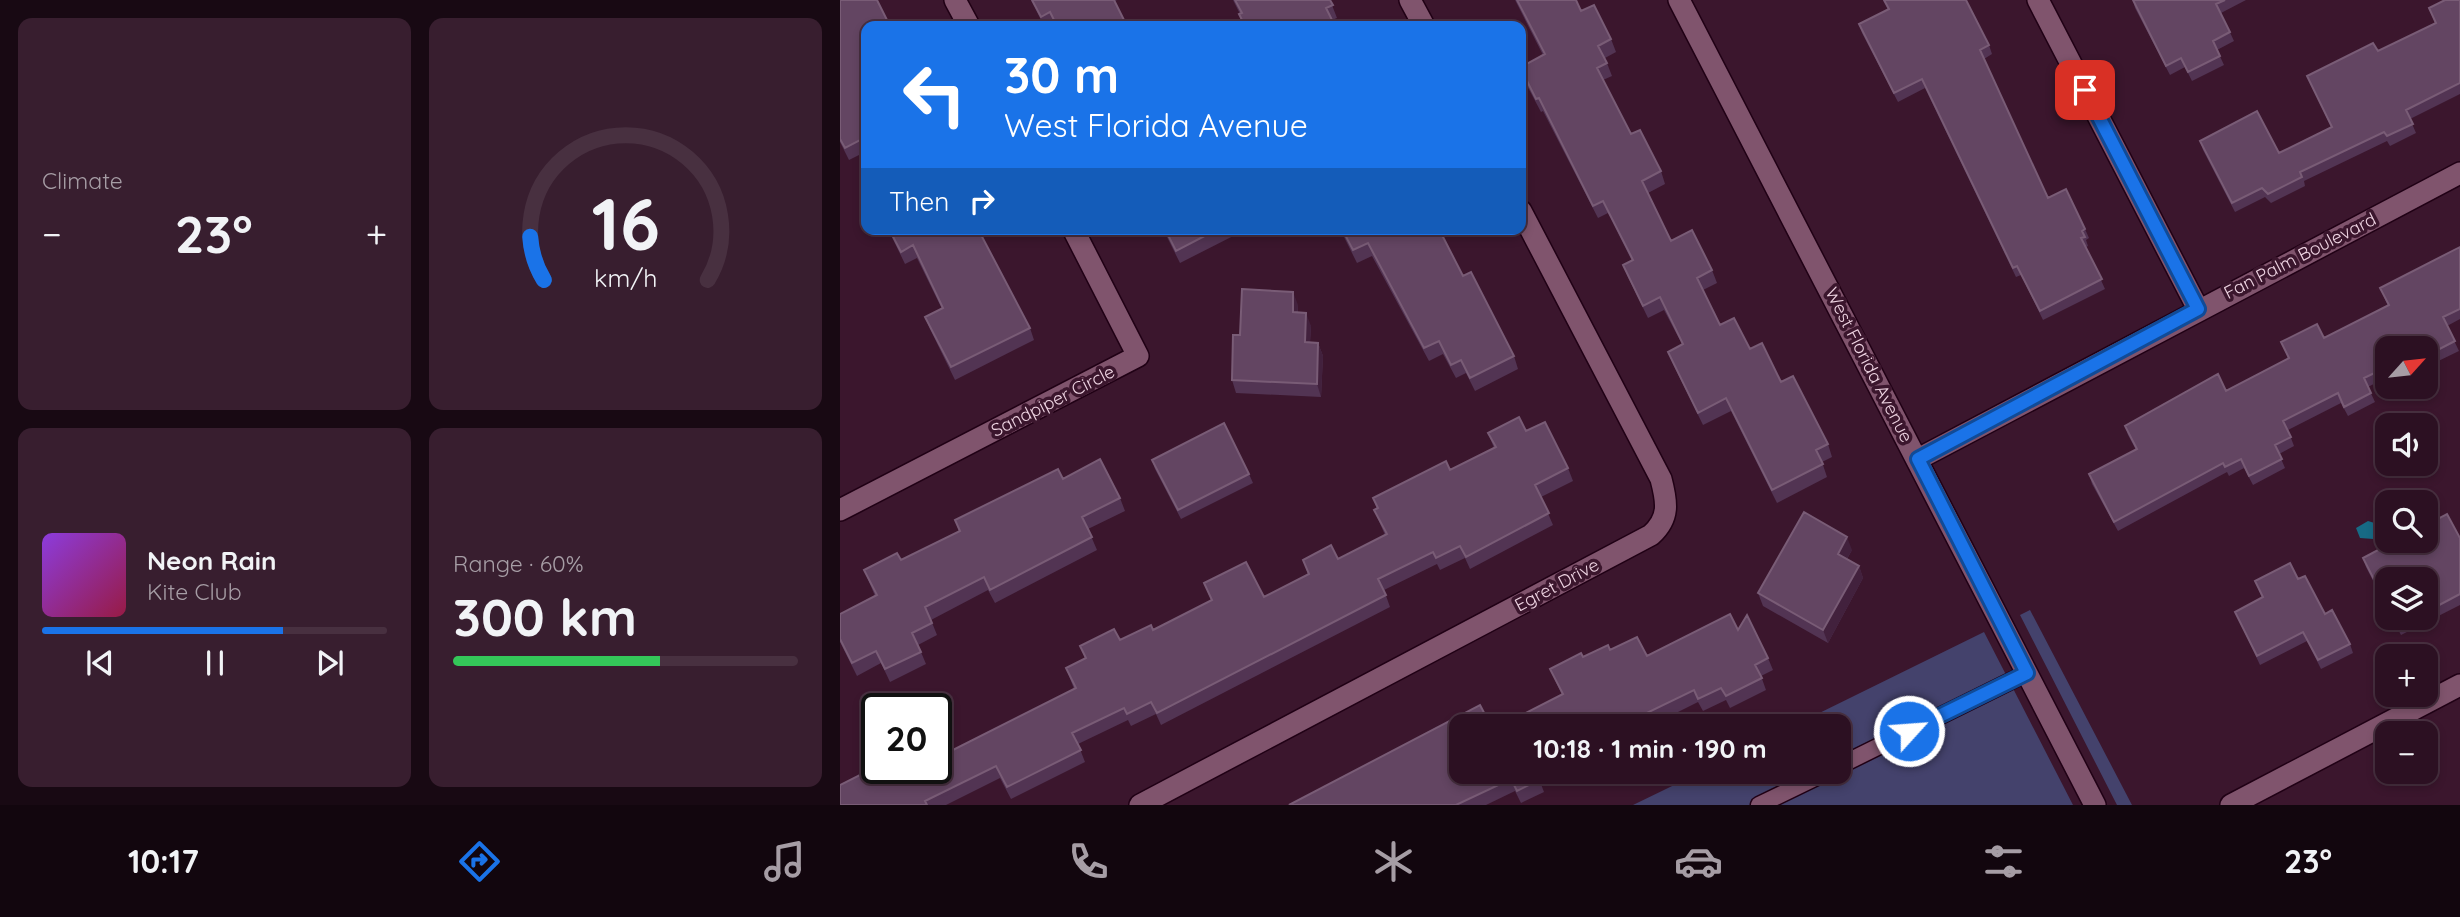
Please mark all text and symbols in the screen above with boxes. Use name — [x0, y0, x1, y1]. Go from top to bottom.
text: 30 m — [1004, 44, 1119, 105]
icon: left — [889, 49, 980, 140]
pin — [2055, 60, 2115, 120]
icon: arrive — [2066, 71, 2104, 109]
text: West Florida Avenue — [1004, 105, 1308, 145]
text: Climate — [42, 166, 123, 195]
text: 16 — [591, 177, 660, 268]
icon: right — [963, 182, 1001, 220]
text: Then — [889, 185, 949, 218]
text: 23° — [175, 201, 253, 266]
street label: Fan Palm Boulevard — [2220, 207, 2380, 304]
text: − — [42, 210, 62, 258]
text: + — [366, 210, 387, 258]
text: km/h — [594, 262, 657, 293]
street label: West Florida Avenue — [1820, 283, 1918, 446]
north arrow — [2375, 336, 2438, 399]
map controls — [2375, 336, 2438, 784]
street label: Sandpiper Circle — [987, 360, 1118, 442]
button: sound — [2375, 413, 2438, 476]
button: search — [2375, 490, 2438, 553]
text: Neon Rain — [147, 544, 276, 577]
text: Range · 60% — [453, 549, 584, 578]
street label: Egret Drive — [1511, 553, 1603, 616]
button: layers — [2375, 567, 2438, 630]
text: Kite Club — [147, 577, 242, 606]
text: 300 km — [453, 584, 637, 649]
icon: previous — [81, 644, 119, 682]
icon: pause — [196, 644, 234, 682]
icon: next — [311, 644, 349, 682]
button: + — [2375, 644, 2438, 707]
speed limit sign: 20 — [861, 693, 952, 784]
position arrow — [1872, 694, 1946, 768]
button: − — [2375, 721, 2438, 784]
text: 10:18 · 1 min · 190 m — [1533, 732, 1767, 765]
icon: directions — [455, 837, 504, 886]
icon: music — [760, 837, 809, 886]
icon: phone — [1064, 837, 1113, 886]
icon: climate — [1369, 837, 1418, 886]
icon: car — [1674, 837, 1723, 886]
icon: filters — [1979, 837, 2028, 886]
text: 10:17 — [128, 841, 199, 881]
text: 23° — [2284, 841, 2332, 881]

